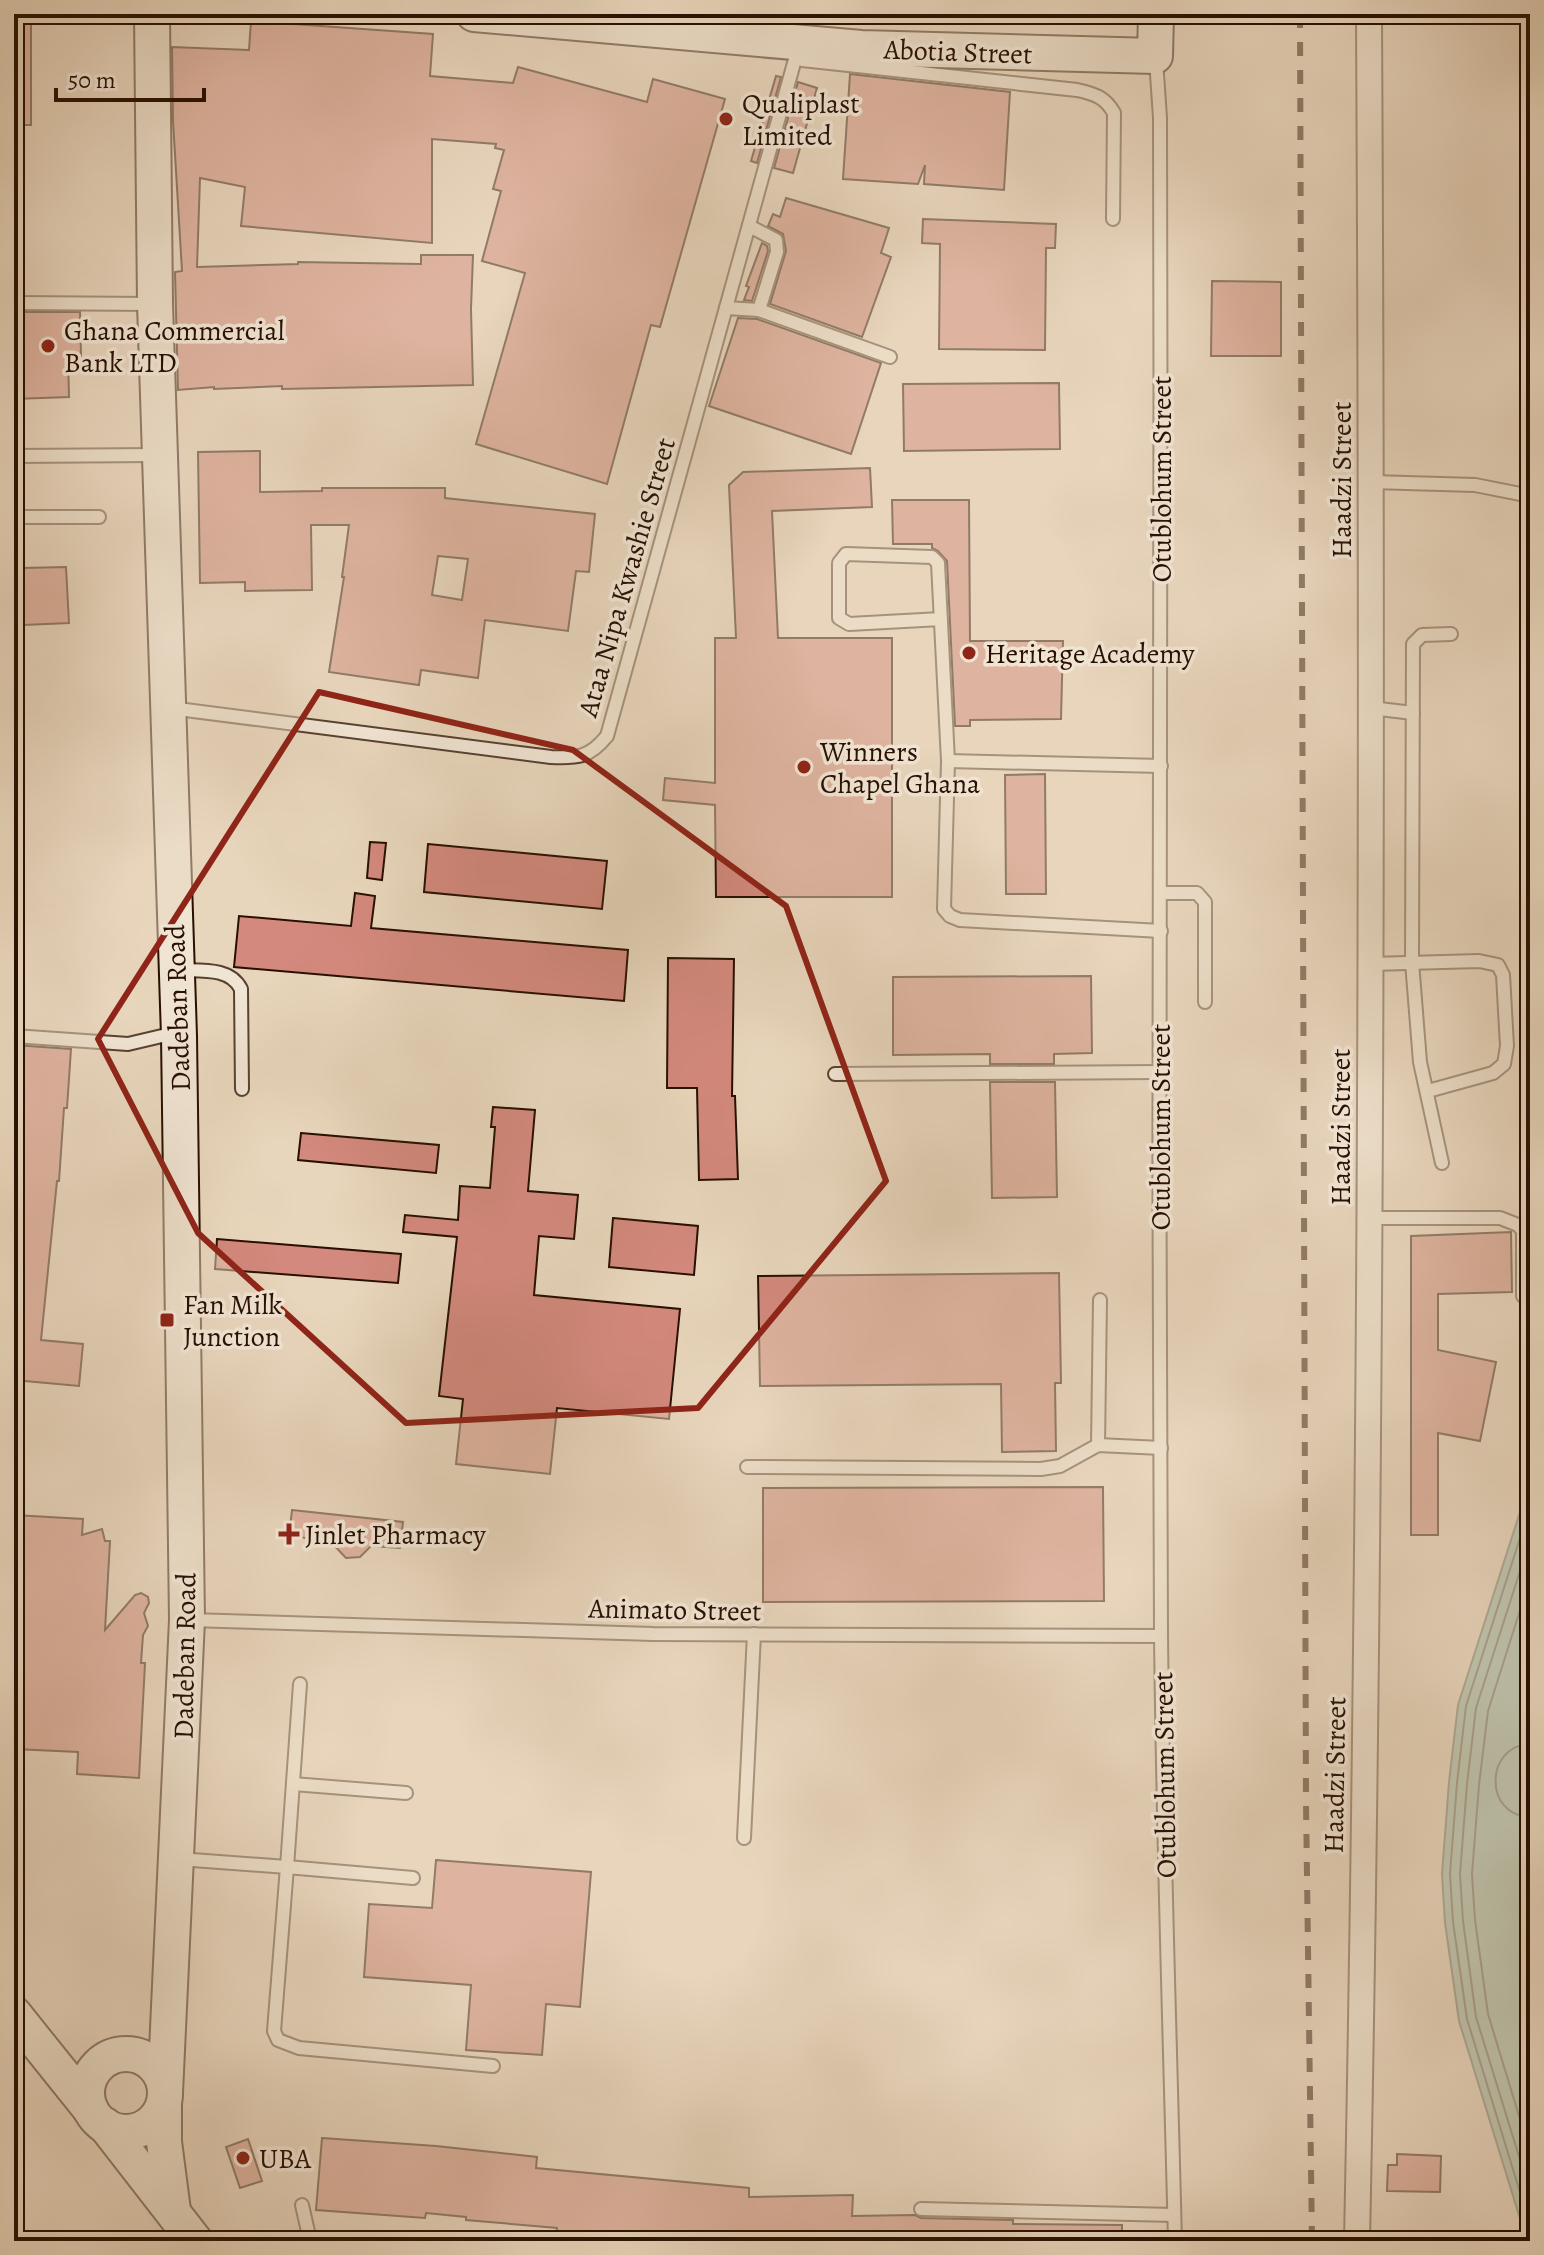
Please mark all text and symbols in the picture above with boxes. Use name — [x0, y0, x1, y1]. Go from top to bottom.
street label: Abotia Street — [882, 30, 1033, 74]
scale bar — [56, 52, 204, 102]
text: 50 m — [68, 64, 116, 96]
place label: Qualiplast Limited — [742, 85, 860, 155]
marker: Qualiplast Limited — [717, 110, 735, 128]
place label: Ghana Commercial Bank LTD — [64, 312, 285, 382]
marker: Ghana Commercial Bank LTD — [39, 337, 57, 355]
street label: Otublohum Street — [1143, 376, 1181, 582]
street label: Haadzi Street — [1323, 402, 1361, 558]
street label: Ataa Nipa Kwashie Street — [569, 433, 685, 722]
place label: Heritage Academy — [985, 635, 1195, 673]
marker: Heritage Academy — [960, 644, 978, 662]
place label: Winners Chapel Ghana — [819, 733, 980, 803]
marker: Winners Chapel Ghana — [795, 758, 813, 776]
street label: Dadeban Road — [156, 923, 200, 1092]
street label: Otublohum Street — [1142, 1024, 1180, 1230]
street label: Haadzi Street — [1322, 1049, 1360, 1205]
place label: Fan Milk Junction — [183, 1286, 282, 1356]
marker: Fan Milk Junction — [158, 1311, 176, 1329]
place label: Jinlet Pharmacy — [305, 1516, 486, 1554]
marker: Jinlet Pharmacy — [280, 1525, 298, 1543]
street label: Dadeban Road — [165, 1571, 205, 1740]
street label: Animato Street — [587, 1589, 762, 1631]
street label: Otublohum Street — [1144, 1671, 1186, 1879]
street label: Haadzi Street — [1315, 1696, 1355, 1854]
place label: UBA — [259, 2140, 312, 2178]
marker: UBA — [234, 2149, 252, 2167]

